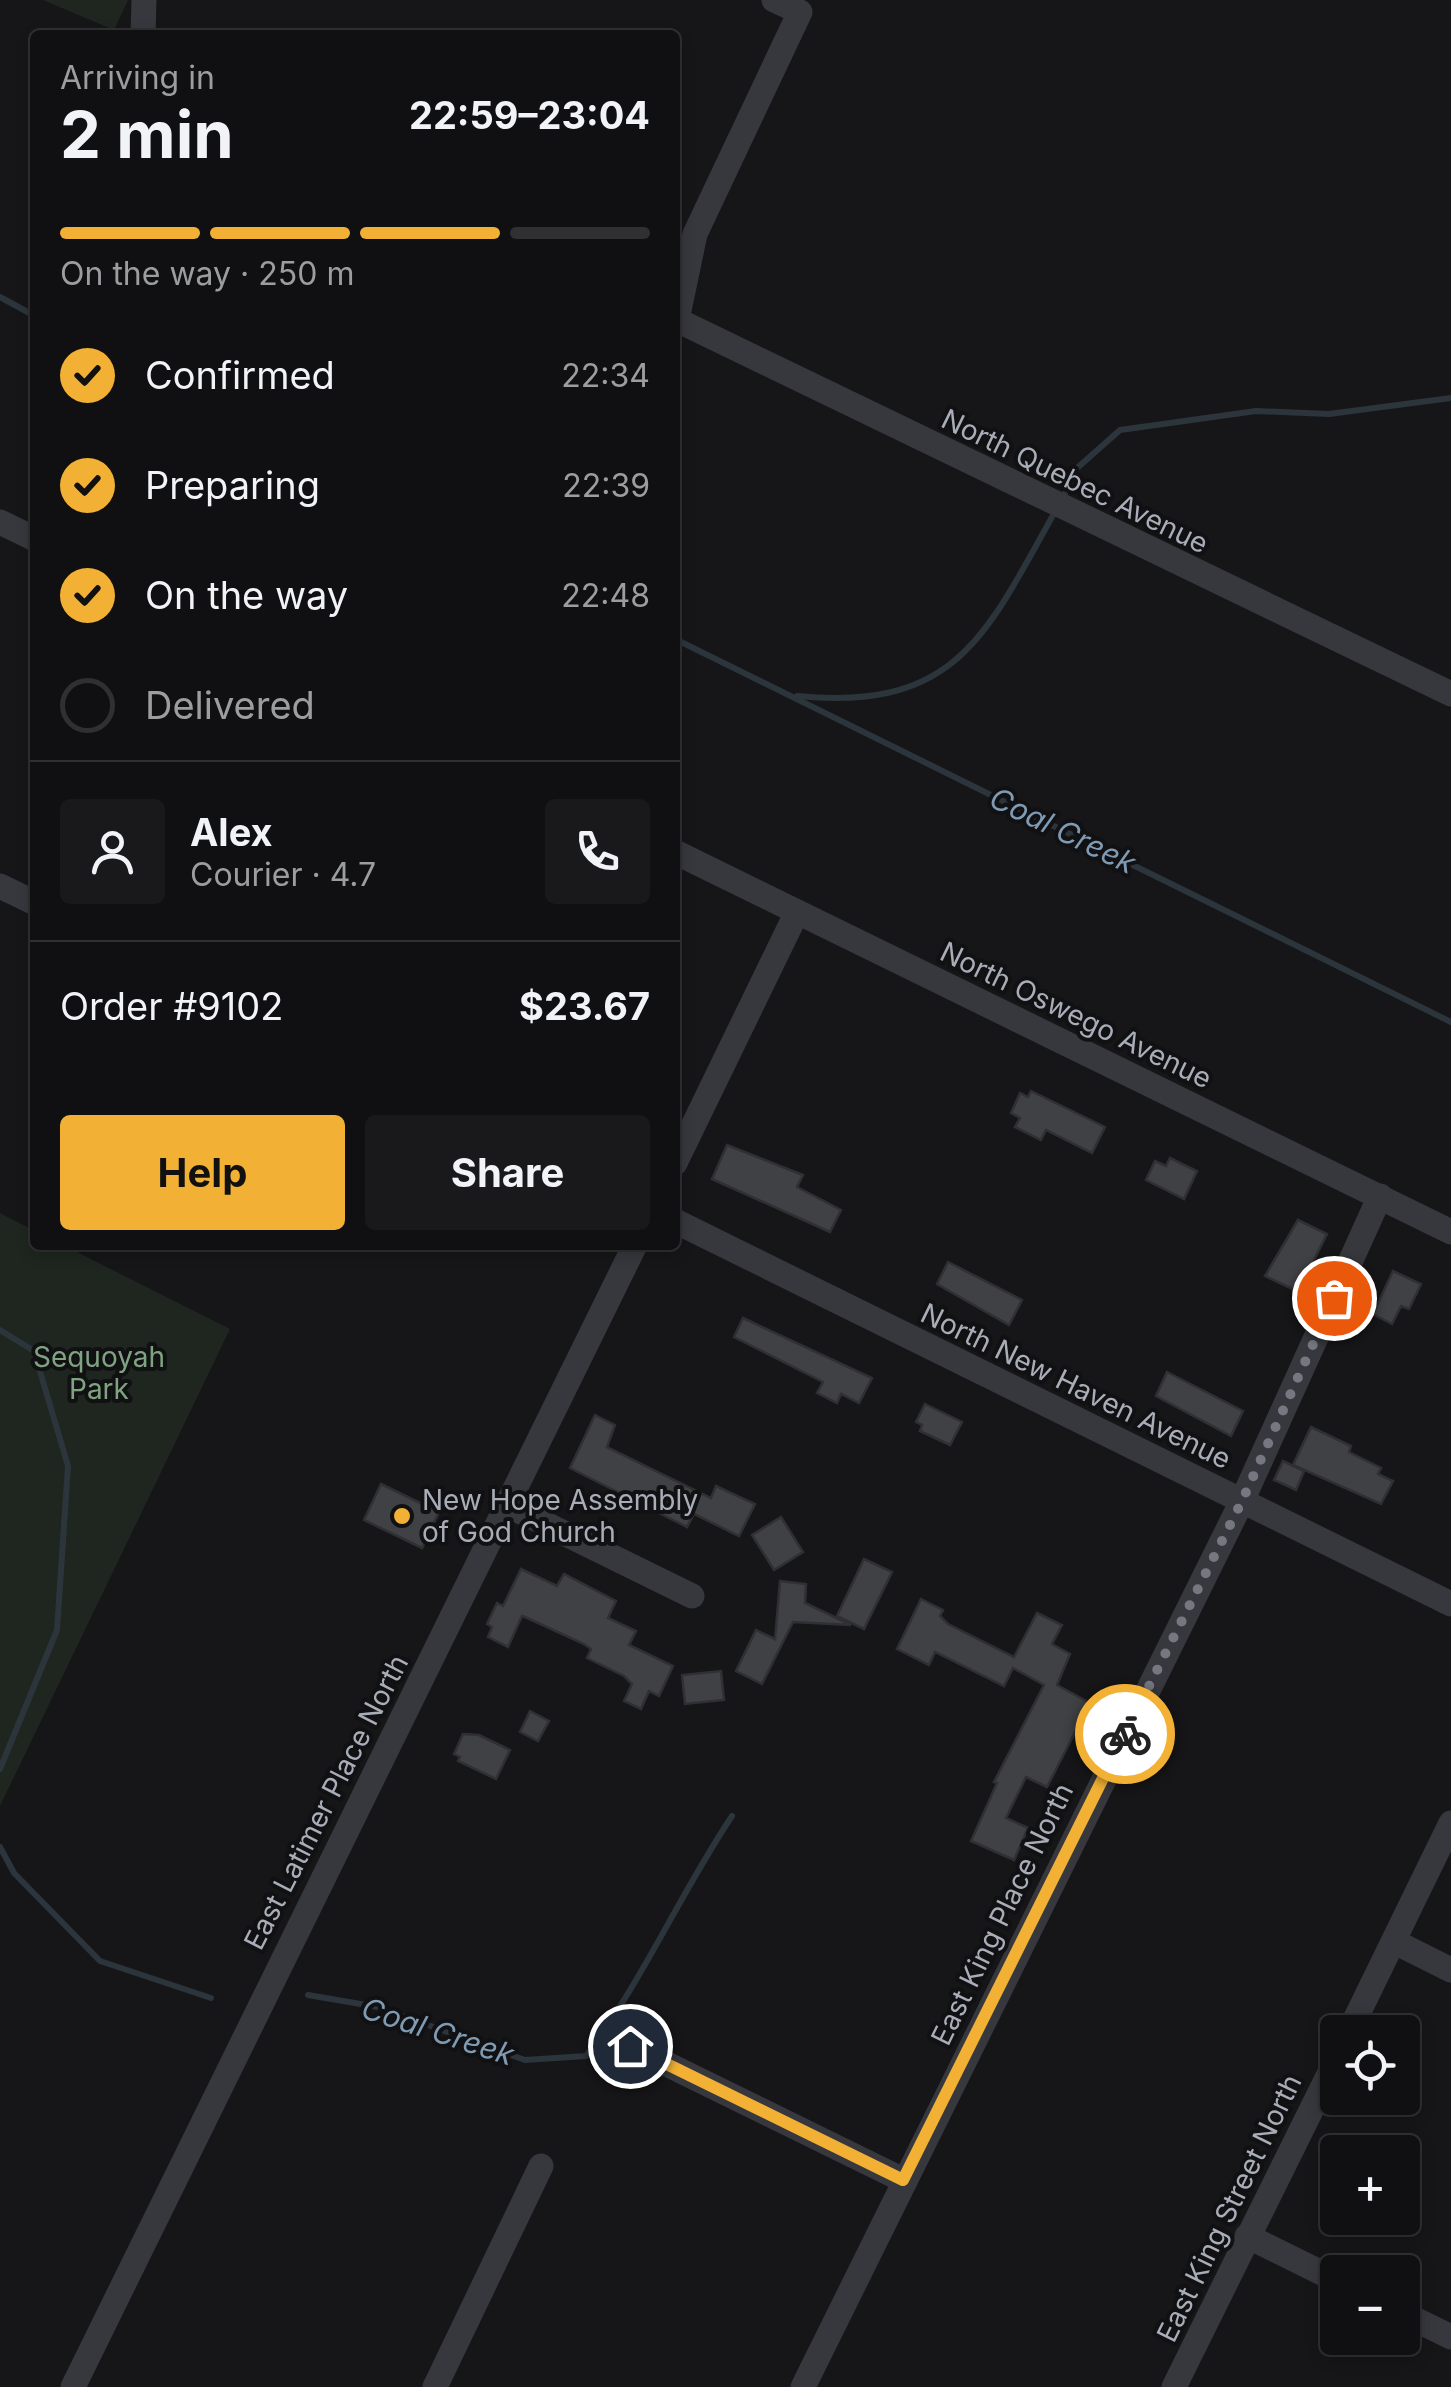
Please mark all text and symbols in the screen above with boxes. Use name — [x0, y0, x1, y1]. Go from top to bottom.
text: Arriving in — [60, 58, 215, 97]
text: 22:59–23:04 — [409, 92, 650, 138]
text: 2 min — [60, 95, 234, 174]
text: On the way · 250 m — [60, 254, 355, 293]
icon: check — [60, 348, 115, 403]
text: Confirmed — [145, 352, 335, 398]
text: 22:34 — [561, 356, 650, 395]
street label: North Quebec Avenue — [936, 402, 1214, 560]
icon: check — [60, 458, 115, 513]
text: Preparing — [145, 462, 320, 508]
text: 22:39 — [562, 466, 650, 505]
icon: check — [60, 568, 115, 623]
text: On the way — [145, 572, 348, 618]
text: 22:48 — [561, 576, 650, 615]
text: Delivered — [145, 682, 315, 728]
water label: Coal Creek — [984, 779, 1142, 881]
button: person — [60, 799, 165, 904]
button: phone — [545, 799, 650, 904]
text: Alex — [190, 809, 273, 855]
text: Courier · 4.7 — [190, 855, 376, 894]
street label: North Oswego Avenue — [935, 934, 1217, 1096]
text: Order #9102 — [60, 983, 283, 1029]
text: $23.67 — [519, 983, 650, 1029]
button: Help — [60, 1115, 345, 1230]
button: Share — [365, 1115, 650, 1230]
pin — [1292, 1256, 1377, 1341]
icon: bag — [1307, 1271, 1362, 1326]
street label: North New Haven Avenue — [915, 1296, 1237, 1476]
park label: Sequoyah Park — [33, 1340, 165, 1406]
place label: New Hope Assembly of God Church — [422, 1483, 698, 1549]
marker: New Hope Assembly of God Church — [391, 1505, 413, 1527]
street label: East Latimer Place North — [237, 1649, 415, 1955]
courier — [1075, 1684, 1175, 1784]
icon: bike — [1098, 1707, 1153, 1762]
street label: East King Place North — [924, 1778, 1080, 2050]
water label: Coal Creek — [357, 1990, 519, 2073]
pin — [588, 2004, 673, 2089]
map controls — [1320, 2015, 1420, 2355]
button: locate — [1320, 2015, 1420, 2115]
icon: home — [603, 2019, 658, 2074]
street label: East King Street North — [1149, 2069, 1309, 2347]
button: + — [1320, 2135, 1420, 2235]
button: − — [1320, 2255, 1420, 2355]

